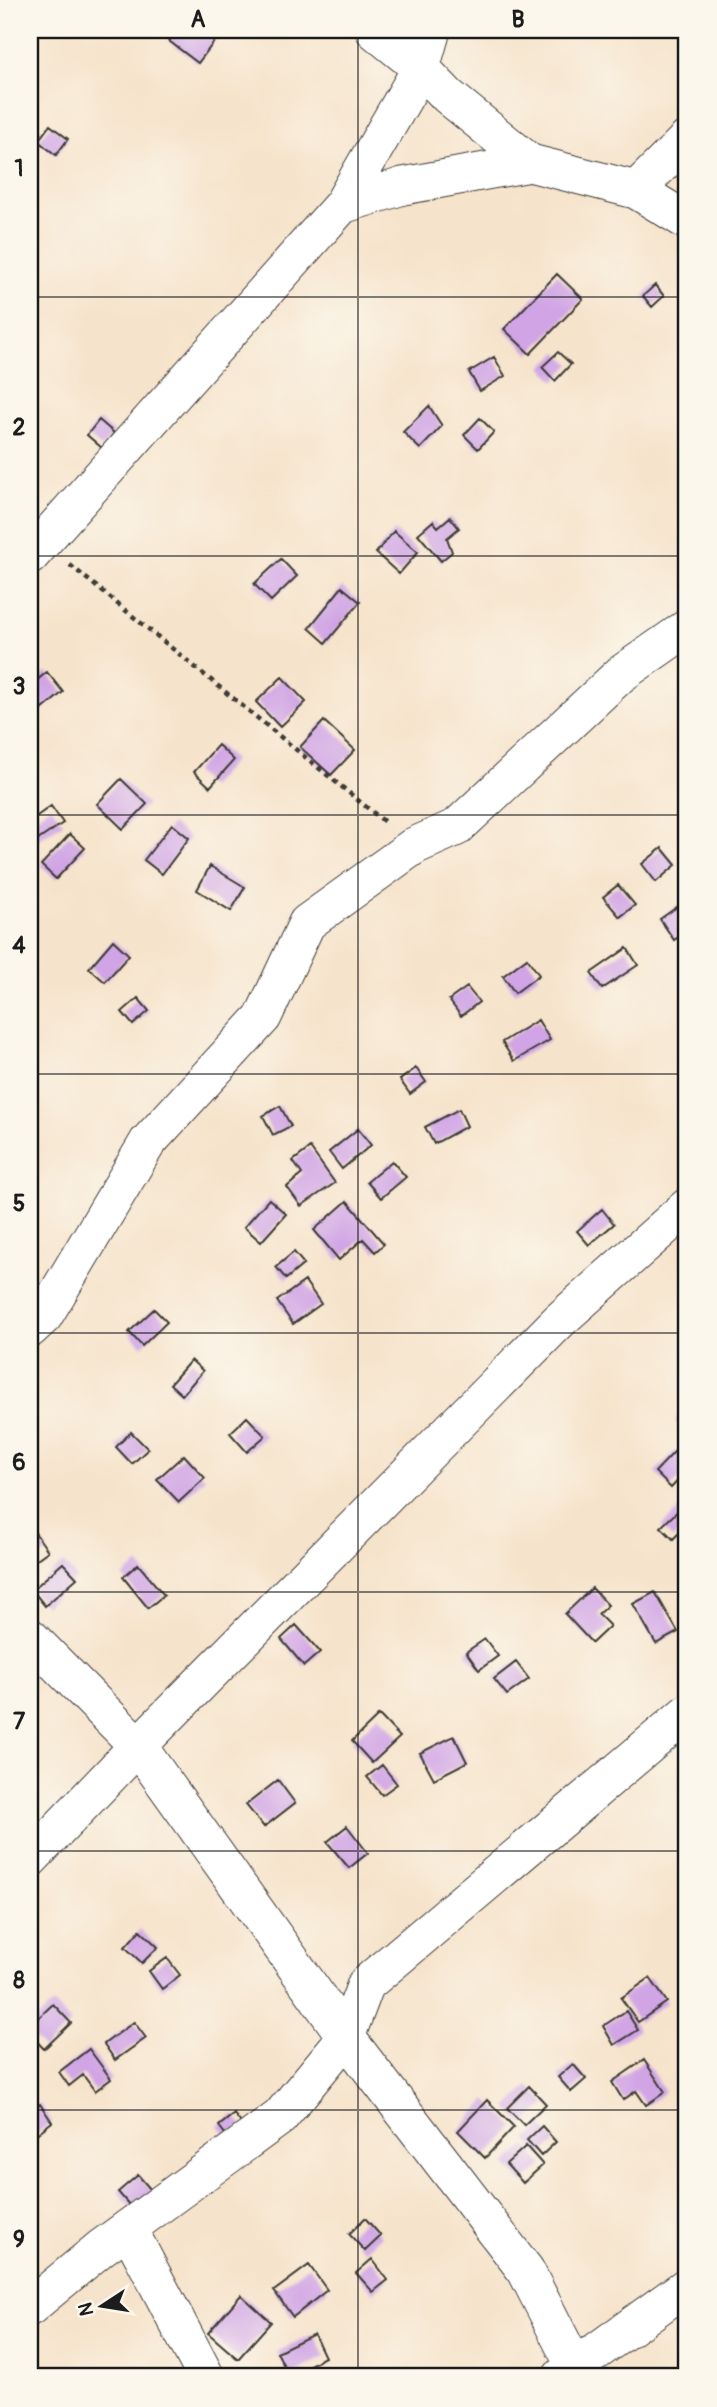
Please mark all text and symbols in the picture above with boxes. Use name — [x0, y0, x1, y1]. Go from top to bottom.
text: A — [191, 5, 206, 34]
text: B — [511, 5, 525, 34]
text: 1 — [15, 154, 24, 183]
text: 2 — [13, 413, 26, 442]
text: 3 — [13, 672, 25, 701]
text: 4 — [12, 931, 26, 960]
text: 5 — [13, 1189, 25, 1218]
text: 6 — [12, 1448, 26, 1477]
text: 7 — [13, 1707, 26, 1736]
text: 8 — [13, 1966, 25, 1995]
text: 9 — [13, 2225, 25, 2254]
north arrow — [66, 2270, 136, 2340]
text: N — [73, 2300, 99, 2318]

